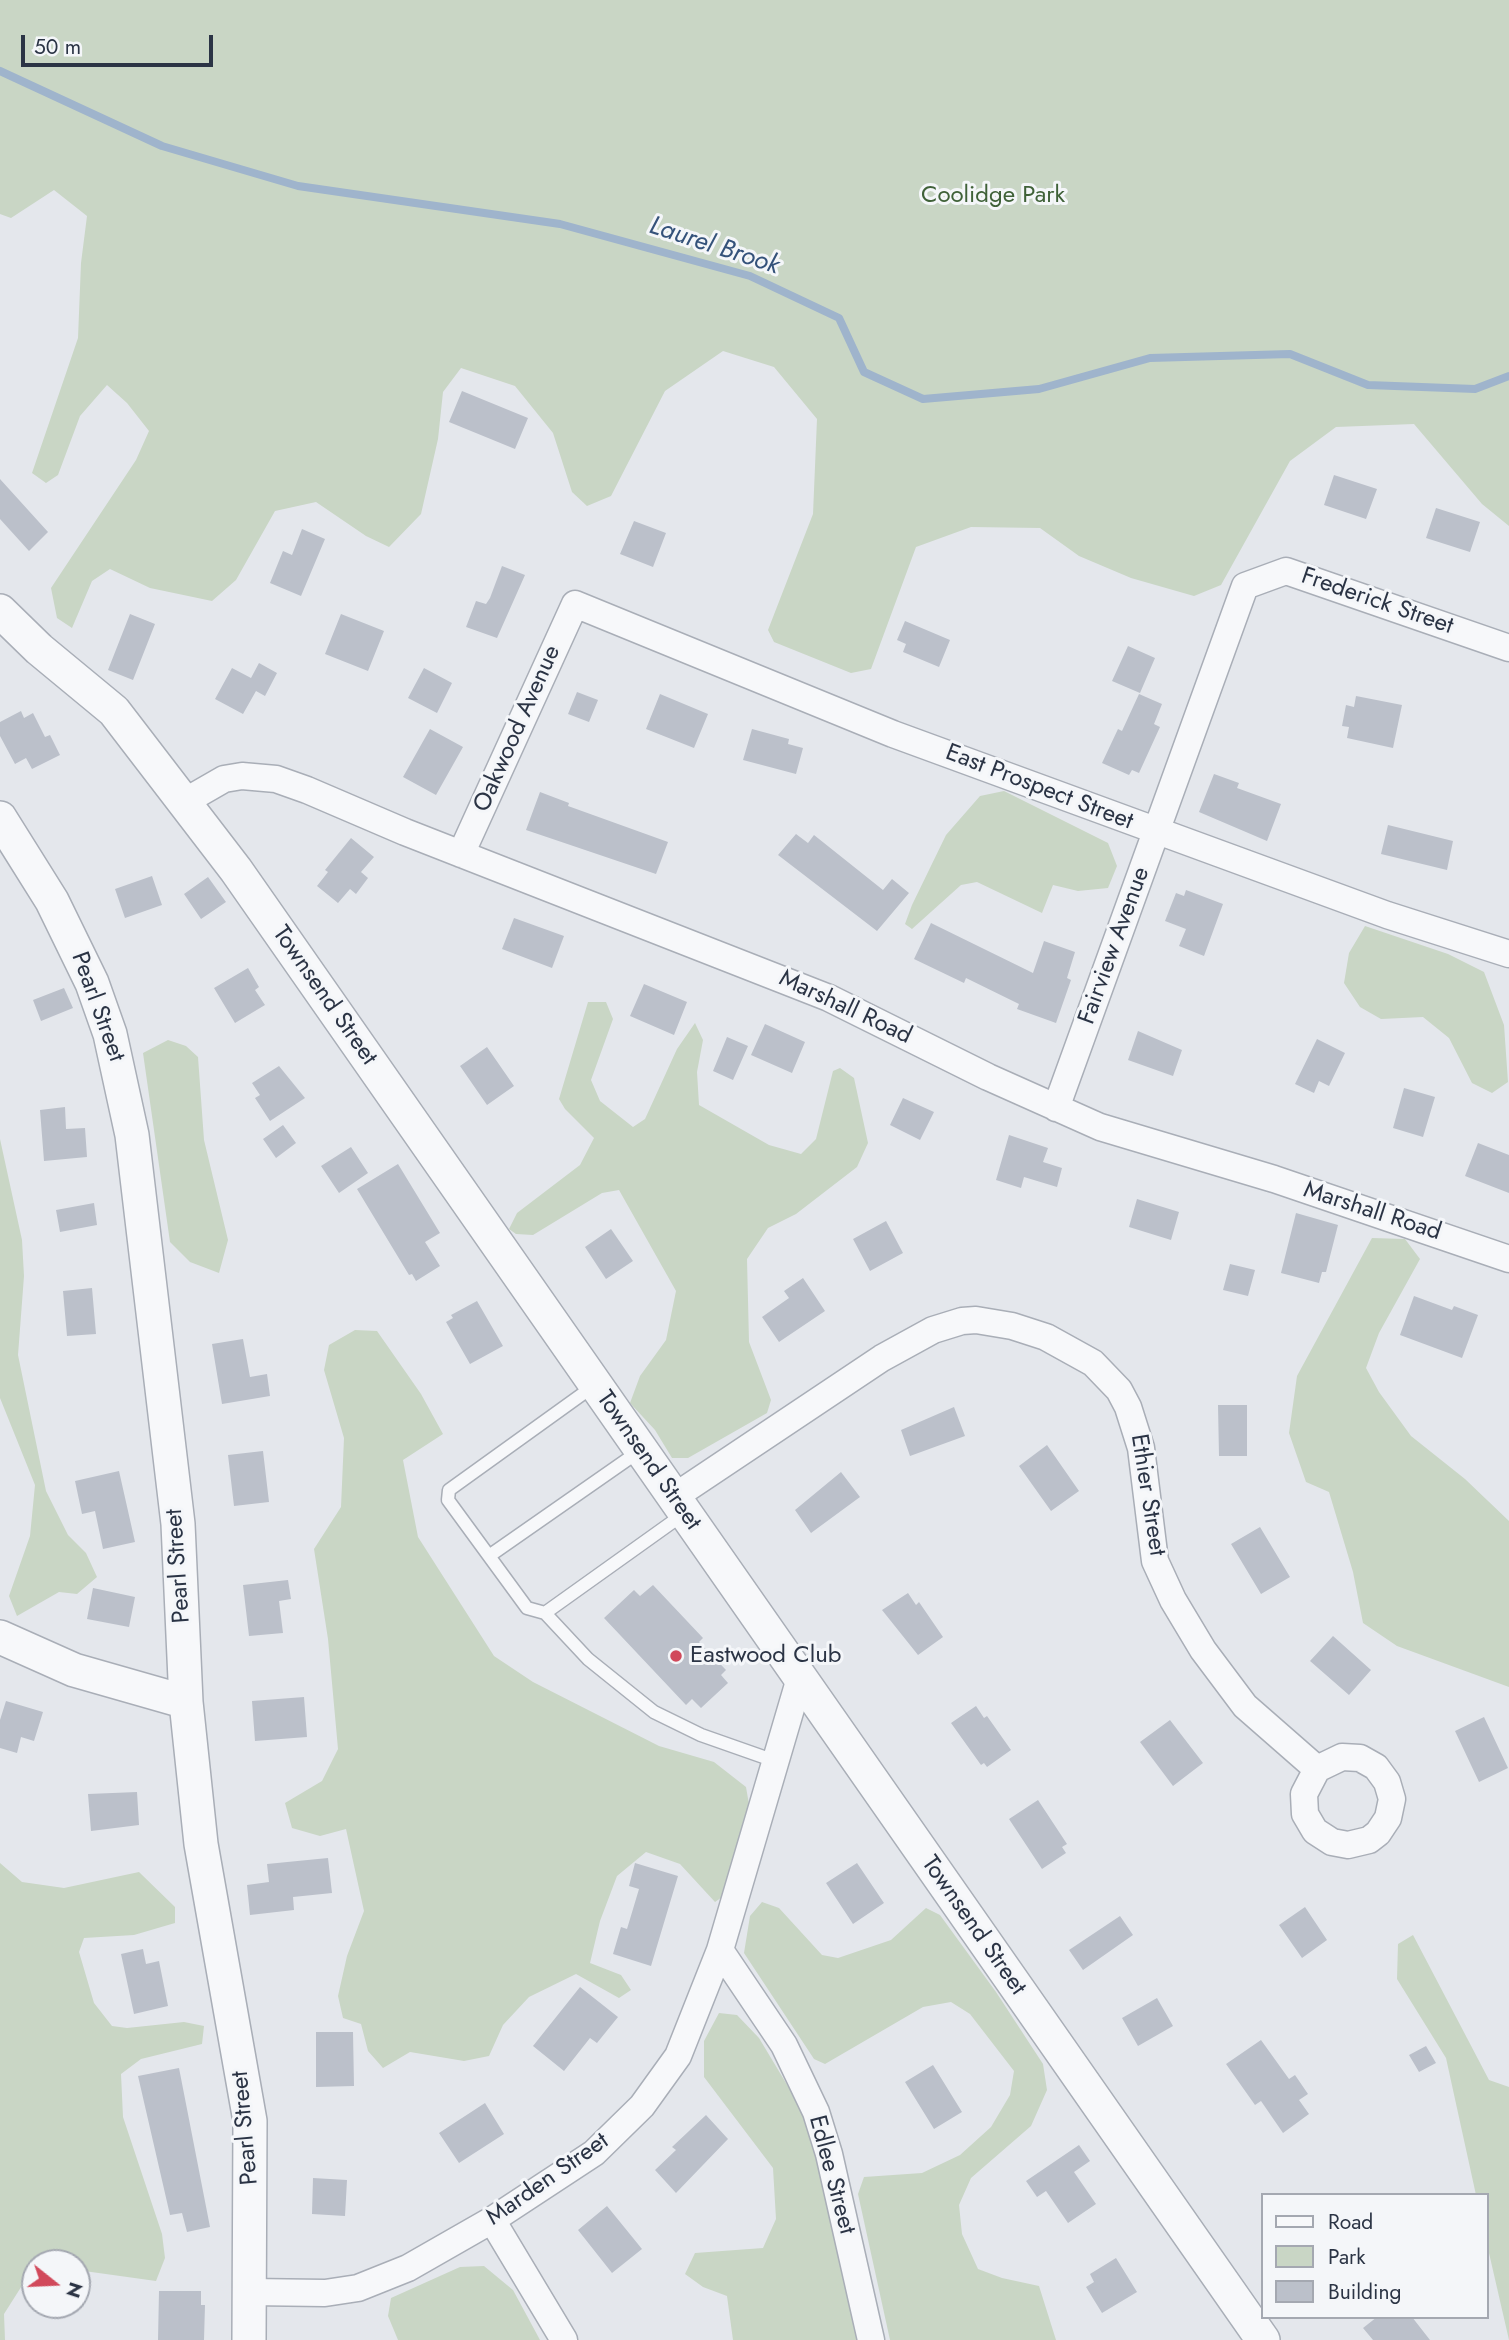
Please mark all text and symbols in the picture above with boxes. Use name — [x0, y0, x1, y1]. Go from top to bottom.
scale bar — [24, 21, 217, 65]
text: 50 m — [34, 32, 81, 62]
park label: Coolidge Park — [921, 182, 1065, 210]
water label: Laurel Brook — [645, 211, 783, 283]
street label: Frederick Street — [1297, 563, 1457, 641]
street label: Oakwood Avenue — [468, 641, 568, 817]
street label: East Prospect Street — [941, 739, 1137, 837]
street label: Fairview Avenue — [1073, 864, 1157, 1028]
street label: Townsend Street — [265, 921, 383, 1071]
street label: Pearl Street — [64, 948, 130, 1066]
street label: Marshall Road — [774, 965, 916, 1051]
street label: Marshall Road — [1300, 1176, 1444, 1248]
street label: Townsend Street — [589, 1386, 707, 1536]
street label: Ethier Street — [1123, 1432, 1171, 1558]
street label: Pearl Street — [161, 1508, 197, 1624]
place label: Eastwood Club — [690, 1642, 841, 1670]
marker: Eastwood Club — [668, 1648, 684, 1664]
street label: Townsend Street — [914, 1851, 1032, 2001]
street label: Pearl Street — [227, 2070, 265, 2186]
street label: Edlee Street — [801, 2113, 861, 2237]
street label: Marden Street — [481, 2127, 615, 2233]
legend — [1260, 2193, 1488, 2319]
text: Road — [1328, 2207, 1373, 2237]
text: Park — [1328, 2242, 1365, 2272]
north arrow — [21, 2249, 91, 2319]
text: Building — [1328, 2277, 1401, 2307]
text: N — [59, 2279, 90, 2301]

